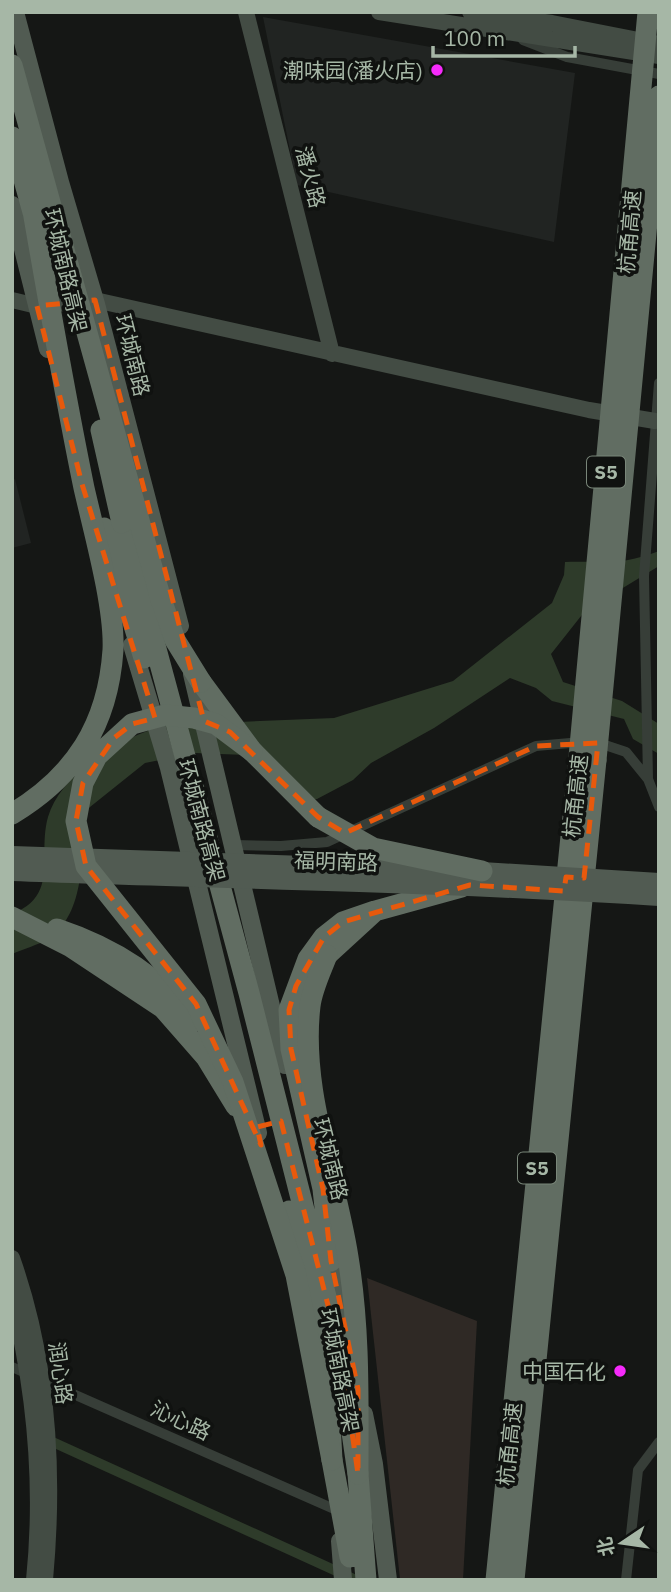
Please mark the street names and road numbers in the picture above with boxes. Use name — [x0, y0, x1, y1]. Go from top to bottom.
street label: 潘火路 — [290, 143, 332, 211]
street label: 杭甬高速 — [611, 189, 647, 275]
street label: 环城南路高架 — [38, 205, 94, 335]
street label: 环城南路 — [109, 311, 157, 399]
road number: S5 — [587, 457, 625, 488]
street label: 杭甬高速 — [557, 753, 593, 839]
street label: 环城南路高架 — [172, 756, 232, 884]
street label: 福明南路 — [294, 846, 378, 876]
street label: 环城南路 — [307, 1115, 355, 1203]
road number: S5 — [518, 1152, 556, 1184]
street label: 环城南路高架 — [314, 1305, 366, 1435]
street label: 润心路 — [43, 1340, 79, 1406]
street label: 沁心路 — [147, 1394, 215, 1446]
street label: 杭甬高速 — [491, 1401, 527, 1487]

